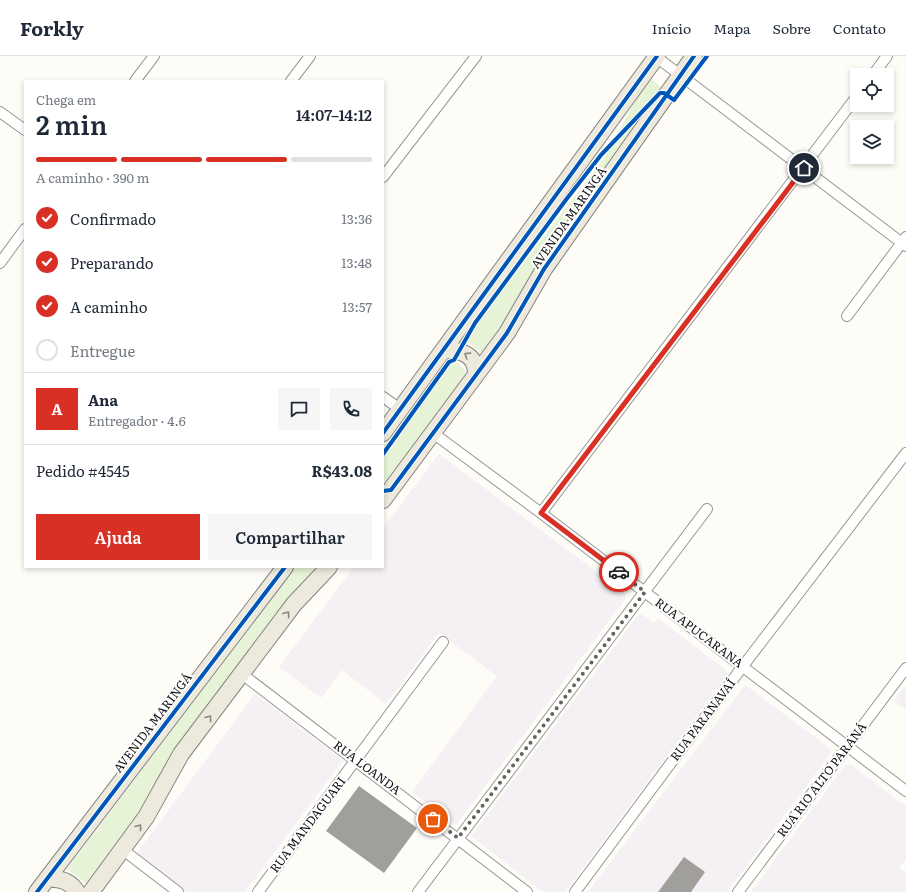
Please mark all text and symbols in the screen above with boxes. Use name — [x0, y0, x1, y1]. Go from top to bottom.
text: Forkly — [20, 14, 84, 42]
text: Início — [652, 18, 691, 38]
text: Mapa — [713, 18, 751, 38]
text: Sobre — [773, 18, 811, 38]
text: Contato — [833, 18, 886, 38]
map controls — [850, 68, 894, 164]
button: locate — [850, 68, 894, 112]
text: Chega em — [36, 90, 96, 109]
text: 14:07–14:12 — [296, 103, 372, 126]
text: 2 min — [36, 104, 107, 143]
button: layers — [850, 120, 894, 164]
pin — [787, 151, 821, 185]
icon: home — [793, 157, 815, 179]
street label: AVENIDA MARINGÁ — [526, 163, 610, 272]
text: A caminho · 390 m — [36, 168, 149, 187]
icon: check — [36, 207, 58, 229]
text: Confirmado — [70, 207, 156, 230]
text: 13:36 — [341, 209, 372, 228]
icon: check — [36, 251, 58, 273]
text: Preparando — [70, 251, 154, 274]
text: 13:48 — [341, 253, 372, 272]
icon: check — [36, 295, 58, 317]
text: A caminho — [70, 295, 148, 318]
text: 13:57 — [342, 297, 372, 316]
text: Entregue — [70, 339, 135, 362]
one-way arrow — [464, 352, 471, 360]
text: Ana — [88, 388, 118, 411]
button: chat — [278, 388, 320, 430]
button: phone — [330, 388, 372, 430]
text: A — [51, 397, 63, 420]
text: Entregador · 4.6 — [88, 411, 186, 430]
text: Pedido #4545 — [36, 459, 130, 482]
text: R$43.08 — [311, 459, 372, 482]
button: Ajuda — [36, 514, 200, 560]
button: Compartilhar — [208, 514, 372, 560]
courier — [599, 552, 639, 592]
icon: car — [608, 561, 630, 583]
street label: RUA APUCARANA — [652, 593, 748, 672]
one-way arrow — [282, 611, 289, 618]
street label: AVENIDA MARINGÁ — [109, 669, 196, 776]
street label: RUA PARANAVAÍ — [665, 674, 739, 764]
one-way arrow — [204, 715, 211, 722]
street label: RUA RIO ALTO PARANÁ — [772, 718, 870, 841]
street label: RUA LOANDA — [330, 736, 405, 799]
street label: RUA MANDAGUARI — [265, 772, 349, 876]
pin — [416, 802, 450, 836]
icon: bag — [422, 808, 444, 830]
one-way arrow — [134, 824, 142, 831]

